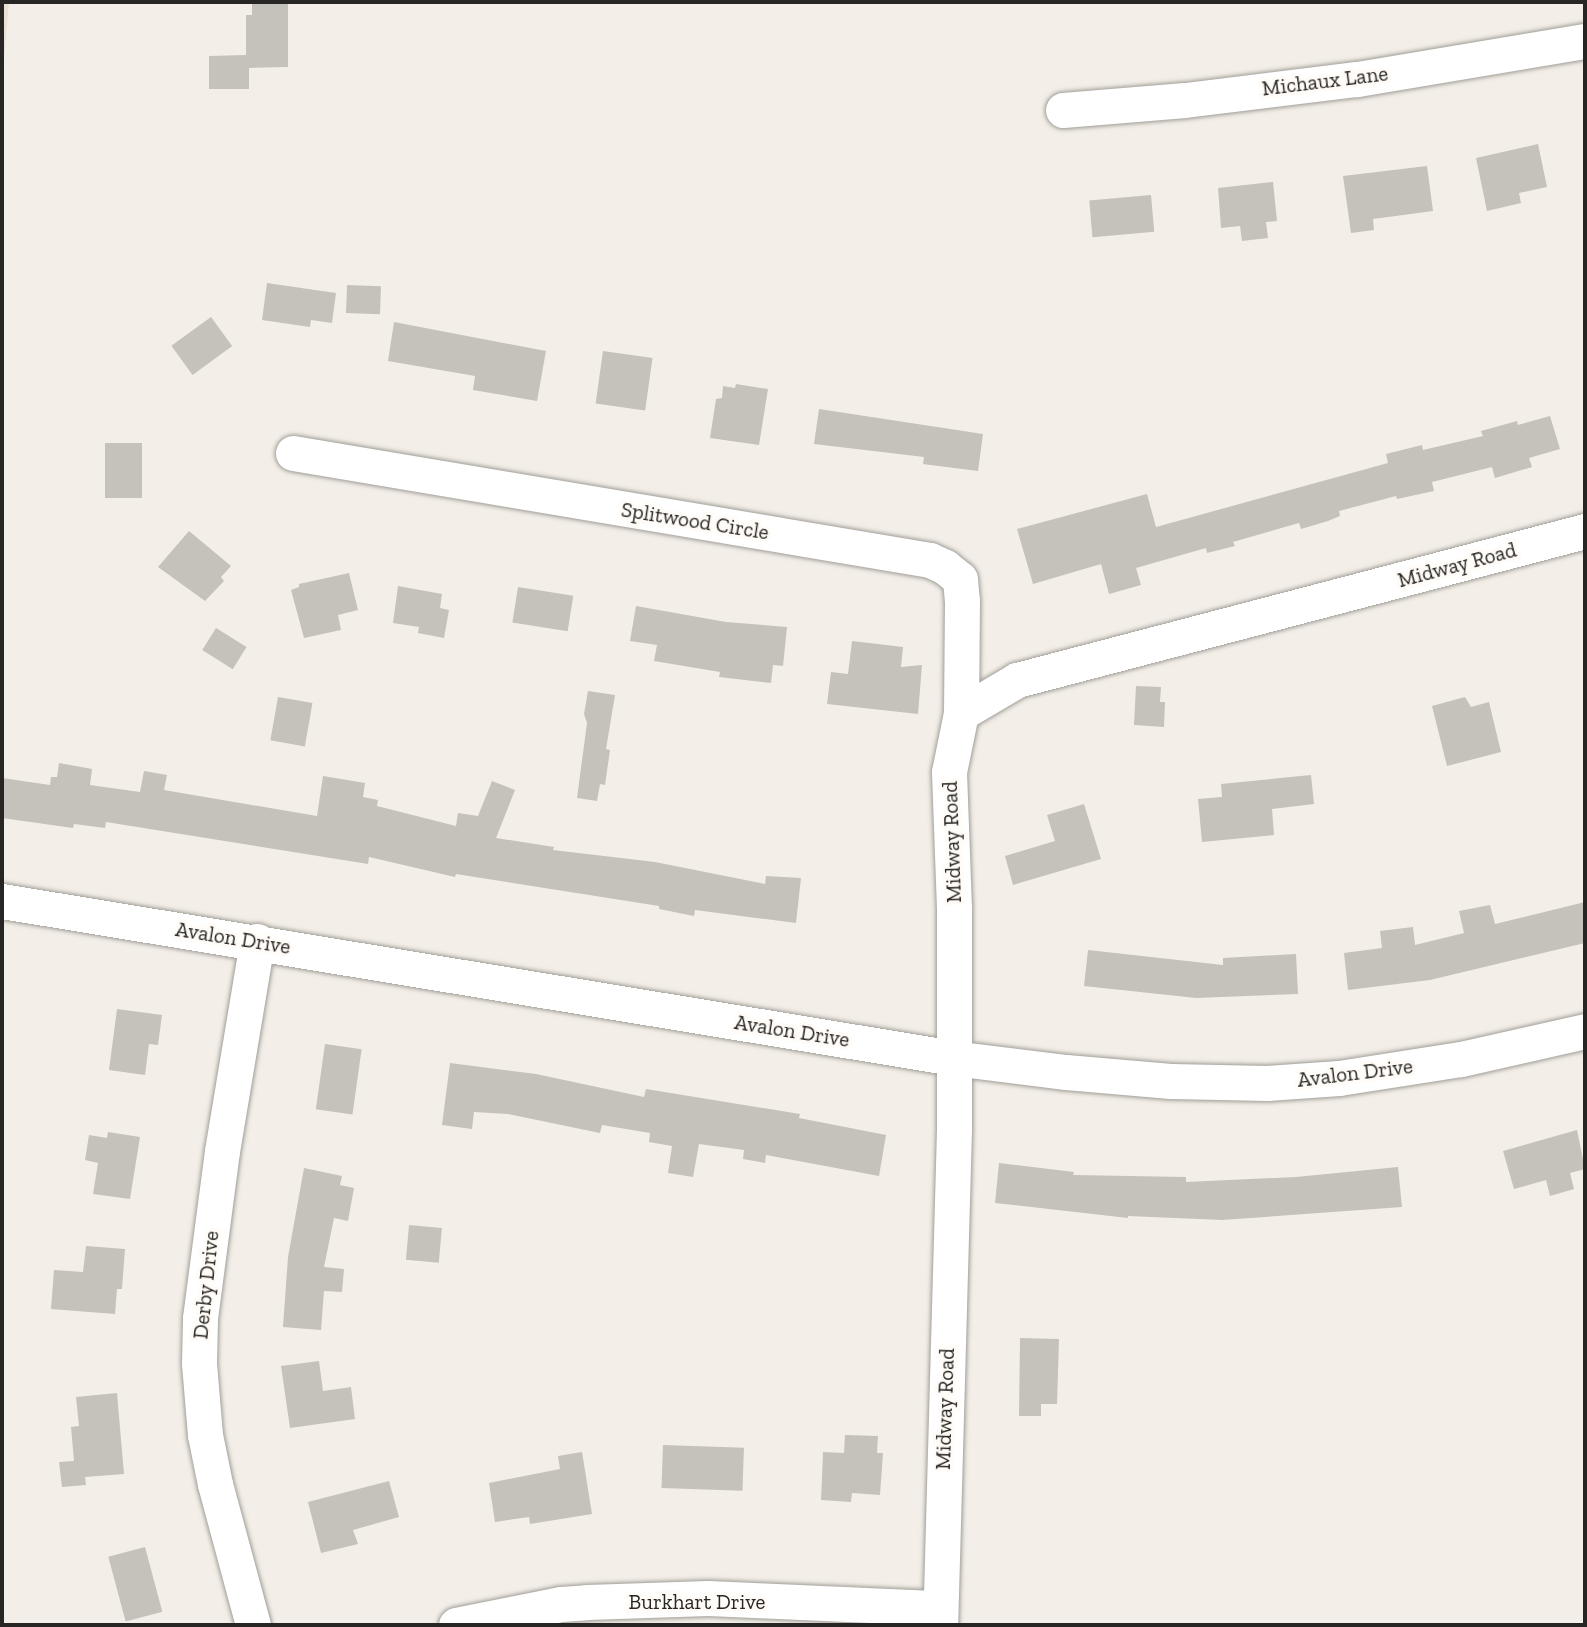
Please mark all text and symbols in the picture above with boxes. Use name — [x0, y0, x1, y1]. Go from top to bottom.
street label: Michaux Lane — [1261, 61, 1389, 101]
street label: Splitwood Circle — [619, 497, 771, 545]
street label: Midway Road — [1395, 537, 1519, 593]
street label: Midway Road — [937, 780, 967, 904]
street label: Avalon Drive — [174, 916, 292, 960]
street label: Avalon Drive — [733, 1009, 851, 1053]
street label: Avalon Drive — [1296, 1053, 1414, 1093]
street label: Derby Drive — [188, 1229, 224, 1341]
street label: Midway Road — [930, 1347, 960, 1471]
street label: Burkhart Drive — [629, 1589, 765, 1615]

